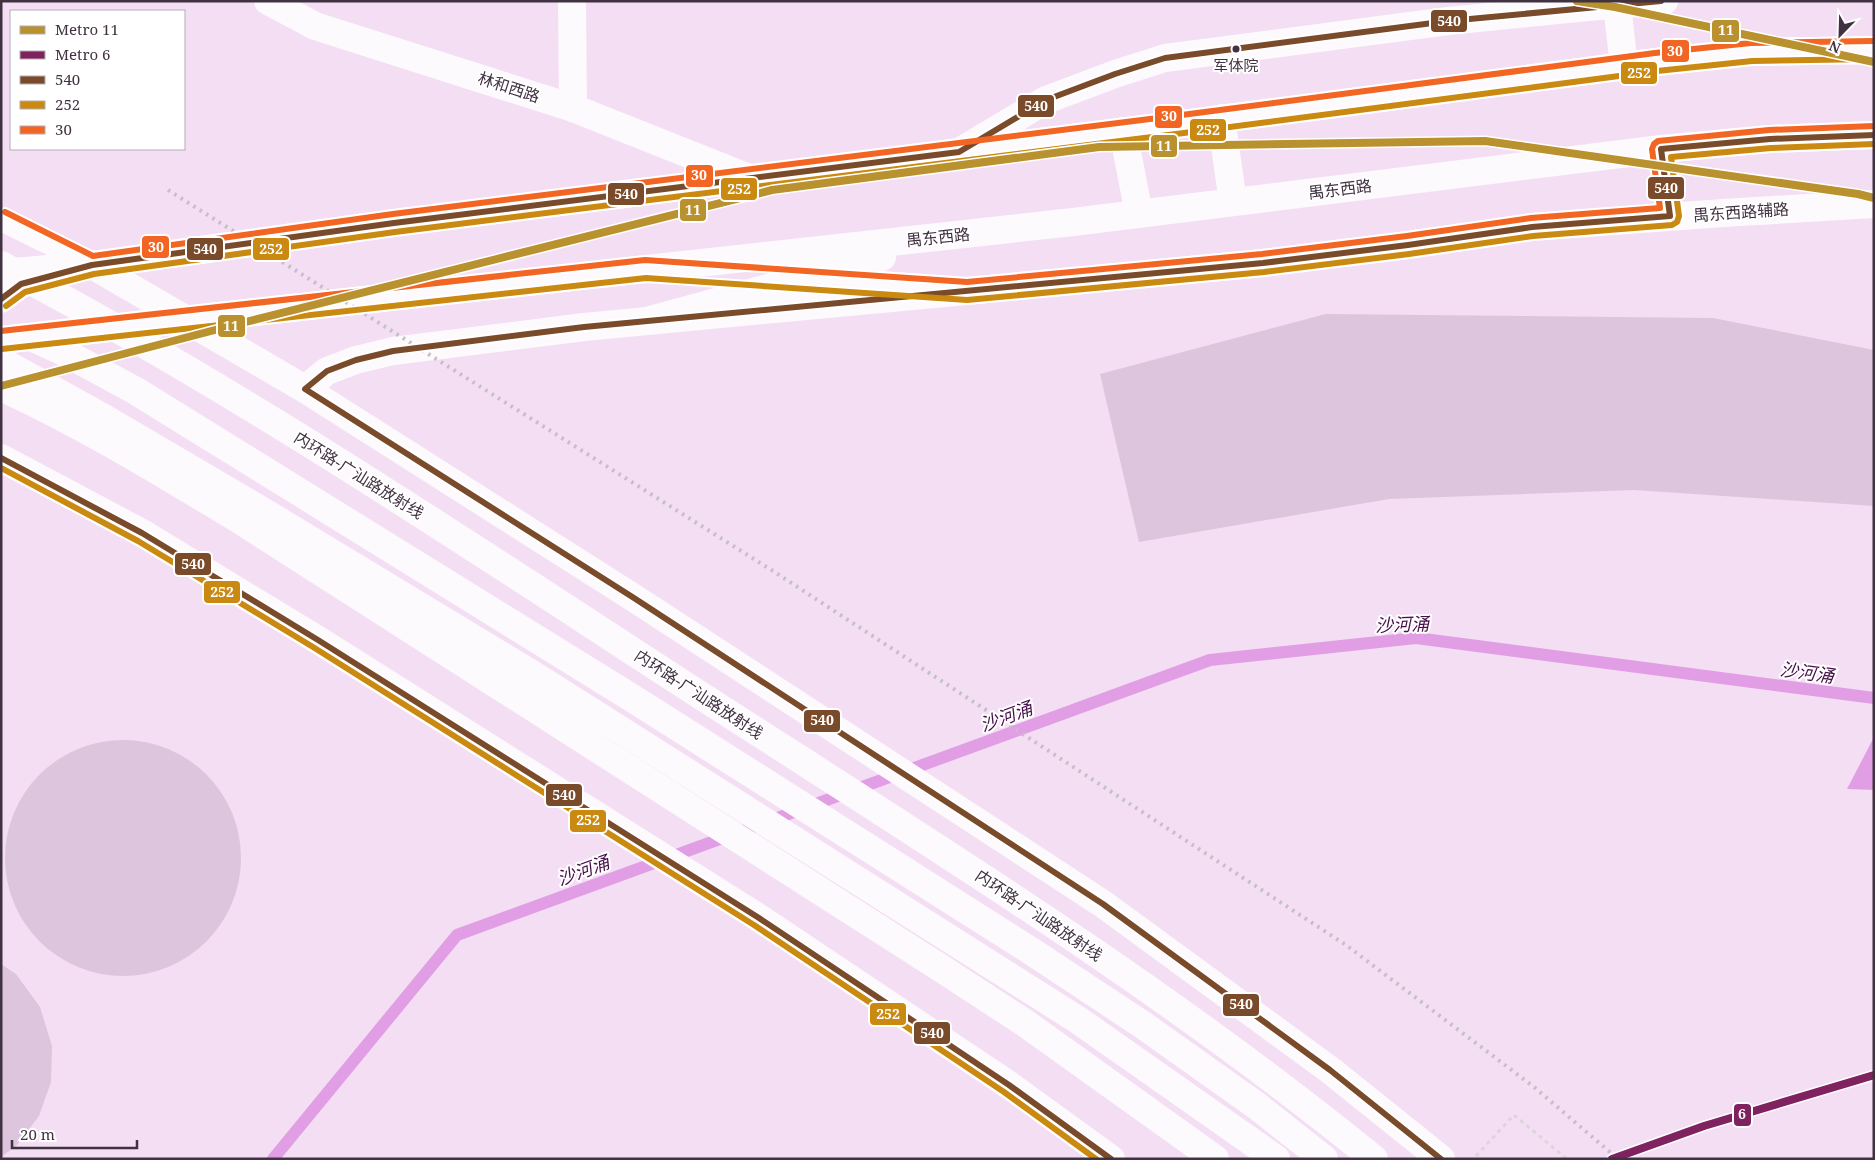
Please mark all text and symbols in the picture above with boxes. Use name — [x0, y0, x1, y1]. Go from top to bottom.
line badge: 540 — [1430, 9, 1468, 33]
legend — [10, 10, 185, 150]
north arrow — [1815, 10, 1865, 60]
text: 540 — [1437, 11, 1461, 30]
text: Metro 11 — [55, 19, 119, 39]
line badge: 11 — [1711, 19, 1740, 43]
text: 11 — [1718, 20, 1734, 39]
text: N — [1826, 37, 1844, 58]
line badge: 30 — [1661, 39, 1690, 63]
text: 30 — [1667, 41, 1683, 60]
text: Metro 6 — [55, 44, 110, 64]
marker: 军体院 — [1231, 44, 1241, 54]
place label: 军体院 — [1213, 55, 1259, 75]
line badge: 252 — [1620, 61, 1658, 85]
text: 252 — [1627, 63, 1651, 82]
street label: 林和西路 — [475, 67, 543, 107]
text: 540 — [55, 69, 80, 89]
text: 252 — [55, 94, 80, 114]
line badge: 540 — [1017, 94, 1055, 118]
text: 540 — [1024, 96, 1048, 115]
line badge: 30 — [1154, 105, 1183, 129]
text: 30 — [1161, 106, 1177, 125]
line badge: 252 — [1189, 118, 1227, 142]
text: 30 — [55, 119, 72, 139]
text: 252 — [1196, 120, 1220, 139]
line badge: 11 — [1150, 134, 1178, 158]
text: 11 — [1156, 136, 1172, 155]
line badge: 30 — [685, 164, 714, 188]
text: 30 — [691, 165, 707, 184]
street label: 禺东西路 — [1307, 174, 1373, 204]
line badge: 540 — [1647, 176, 1685, 200]
line badge: 252 — [720, 177, 758, 201]
text: 540 — [1654, 178, 1678, 197]
text: 252 — [727, 179, 751, 198]
line badge: 540 — [607, 182, 645, 206]
text: 540 — [614, 184, 638, 203]
line badge: 11 — [679, 198, 707, 222]
street label: 禺东西路辅路 — [1692, 198, 1790, 226]
text: 11 — [685, 200, 701, 219]
street label: 禺东西路 — [905, 223, 971, 251]
line badge: 30 — [141, 235, 170, 259]
text: 30 — [148, 237, 164, 256]
line badge: 540 — [186, 237, 224, 261]
line badge: 252 — [252, 237, 290, 261]
text: 540 — [193, 239, 217, 258]
text: 252 — [259, 239, 283, 258]
line badge: 11 — [217, 314, 246, 338]
text: 11 — [223, 316, 239, 335]
street label: 内环路-广汕路放射线 — [290, 426, 428, 524]
line badge: 540 — [174, 552, 212, 576]
text: 540 — [181, 554, 205, 573]
line badge: 252 — [203, 580, 241, 604]
text: 252 — [210, 582, 234, 601]
water label: 沙河涌 — [1375, 611, 1431, 637]
street label: 内环路-广汕路放射线 — [631, 644, 767, 744]
water label: 沙河涌 — [1779, 656, 1837, 688]
water label: 沙河涌 — [977, 695, 1037, 737]
line badge: 540 — [803, 709, 841, 733]
text: 540 — [810, 710, 834, 729]
line badge: 540 — [545, 783, 583, 807]
text: 540 — [552, 785, 576, 804]
line badge: 252 — [569, 809, 607, 833]
text: 252 — [576, 810, 600, 829]
water label: 沙河涌 — [554, 849, 614, 891]
street label: 内环路-广汕路放射线 — [971, 864, 1107, 966]
line badge: 540 — [1222, 993, 1260, 1017]
text: 540 — [1229, 994, 1253, 1013]
line badge: 252 — [869, 1002, 907, 1026]
text: 252 — [876, 1004, 900, 1023]
line badge: 540 — [913, 1021, 951, 1045]
text: 540 — [920, 1023, 944, 1042]
line badge: 6 — [1733, 1103, 1752, 1127]
text: 6 — [1738, 1104, 1746, 1123]
scale bar — [12, 1118, 138, 1150]
text: 20 m — [20, 1124, 55, 1144]

